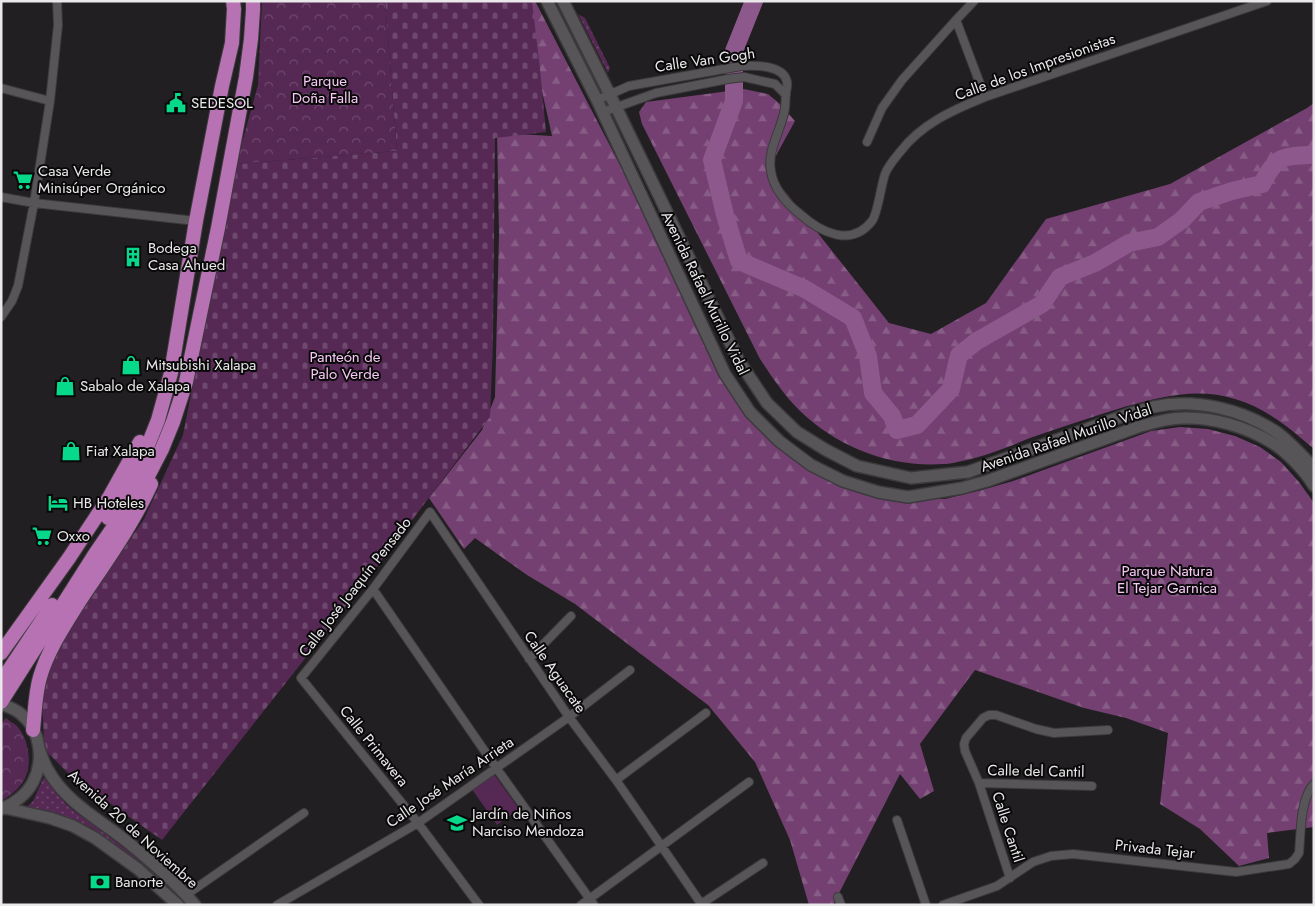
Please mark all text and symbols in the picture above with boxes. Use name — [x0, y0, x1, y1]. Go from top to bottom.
street label: Calle de los Impresionistas — [952, 28, 1118, 106]
street label: Calle Van Gogh — [654, 42, 756, 78]
park label: Parque Doña Falla — [292, 70, 358, 109]
public building icon: SEDESOL — [165, 92, 187, 114]
place label: SEDESOL — [191, 92, 253, 114]
place label: Casa Verde Minisúper Orgánico — [38, 160, 165, 199]
supermarket icon: Casa Verde Minisúper Orgánico — [12, 169, 34, 191]
street label: Avenida Rafael Murillo Vidal — [656, 207, 754, 379]
place label: Bodega Casa Ahued — [148, 237, 225, 276]
building icon: Bodega Casa Ahued — [122, 246, 144, 268]
park label: Panteón de Palo Verde — [309, 346, 381, 385]
shop icon: Mitsubishi Xalapa — [120, 354, 142, 376]
place label: Mitsubishi Xalapa — [146, 354, 256, 376]
shop icon: Sabalo de Xalapa — [54, 375, 76, 397]
place label: Sabalo de Xalapa — [80, 375, 190, 397]
street label: Avenida Rafael Murillo Vidal — [977, 398, 1155, 478]
shop icon: Fiat Xalapa — [60, 440, 82, 462]
place label: Fiat Xalapa — [86, 440, 155, 462]
hotel icon: HB Hoteles — [47, 492, 69, 514]
place label: HB Hoteles — [73, 492, 144, 514]
street label: Calle José Joaquín Pensado — [293, 513, 417, 661]
supermarket icon: Oxxo — [31, 525, 53, 547]
place label: Oxxo — [57, 525, 90, 547]
park label: Parque Natura El Tejar Garnica — [1117, 560, 1217, 599]
street label: Calle Aguacate — [518, 626, 592, 718]
street label: Calle Primavera — [334, 701, 414, 791]
street label: Calle José María Arrieta — [382, 731, 518, 833]
street label: Calle del Cantil — [987, 759, 1085, 783]
street label: Avenida 20 de Noviembre — [63, 764, 203, 894]
street label: Calle Cantil — [986, 789, 1030, 865]
place label: Jardín de Niños Narciso Mendoza — [470, 803, 584, 842]
school or university icon: Jardín de Niños Narciso Mendoza — [446, 812, 468, 834]
street label: Privada Tejar — [1114, 834, 1197, 864]
bank icon: Banorte — [89, 871, 111, 893]
place label: Banorte — [115, 871, 163, 893]

